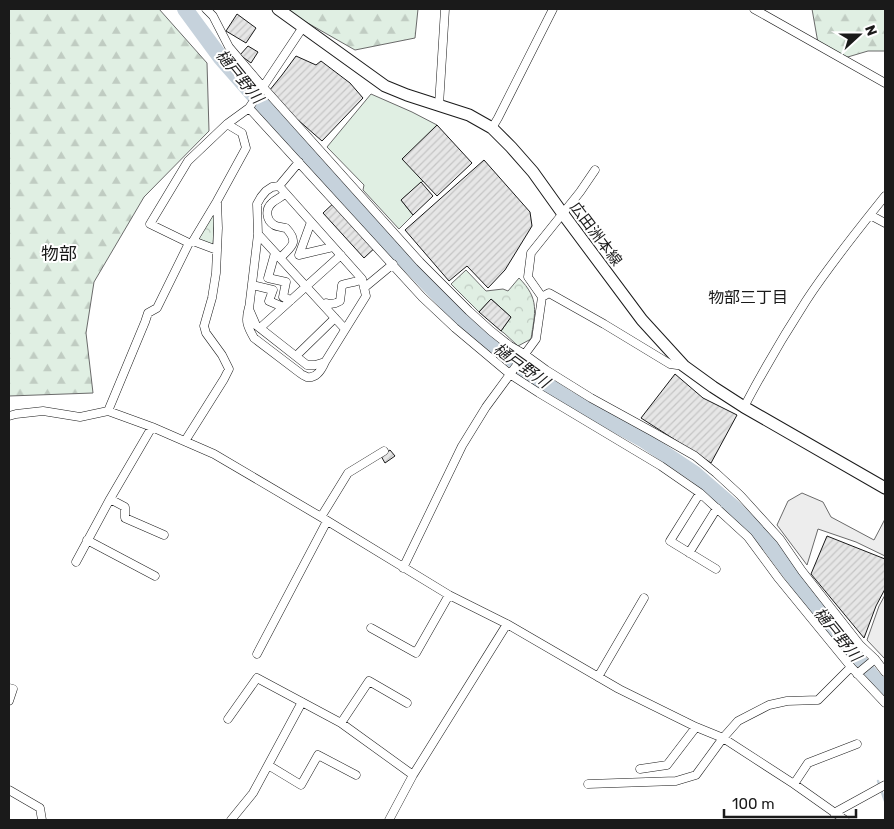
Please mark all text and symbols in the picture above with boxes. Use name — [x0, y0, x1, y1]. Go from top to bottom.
north arrow — [834, 10, 884, 60]
text: N — [861, 23, 880, 38]
water label: 樋戸野川 — [212, 45, 268, 109]
street label: 広田洲本線 — [566, 199, 626, 269]
district label: 物部 — [41, 243, 77, 265]
district label: 物部三丁目 — [708, 288, 788, 307]
water label: 樋戸野川 — [490, 339, 555, 393]
water label: 樋戸野川 — [810, 603, 866, 667]
scale bar — [724, 786, 856, 818]
text: 100 m — [732, 795, 774, 813]

